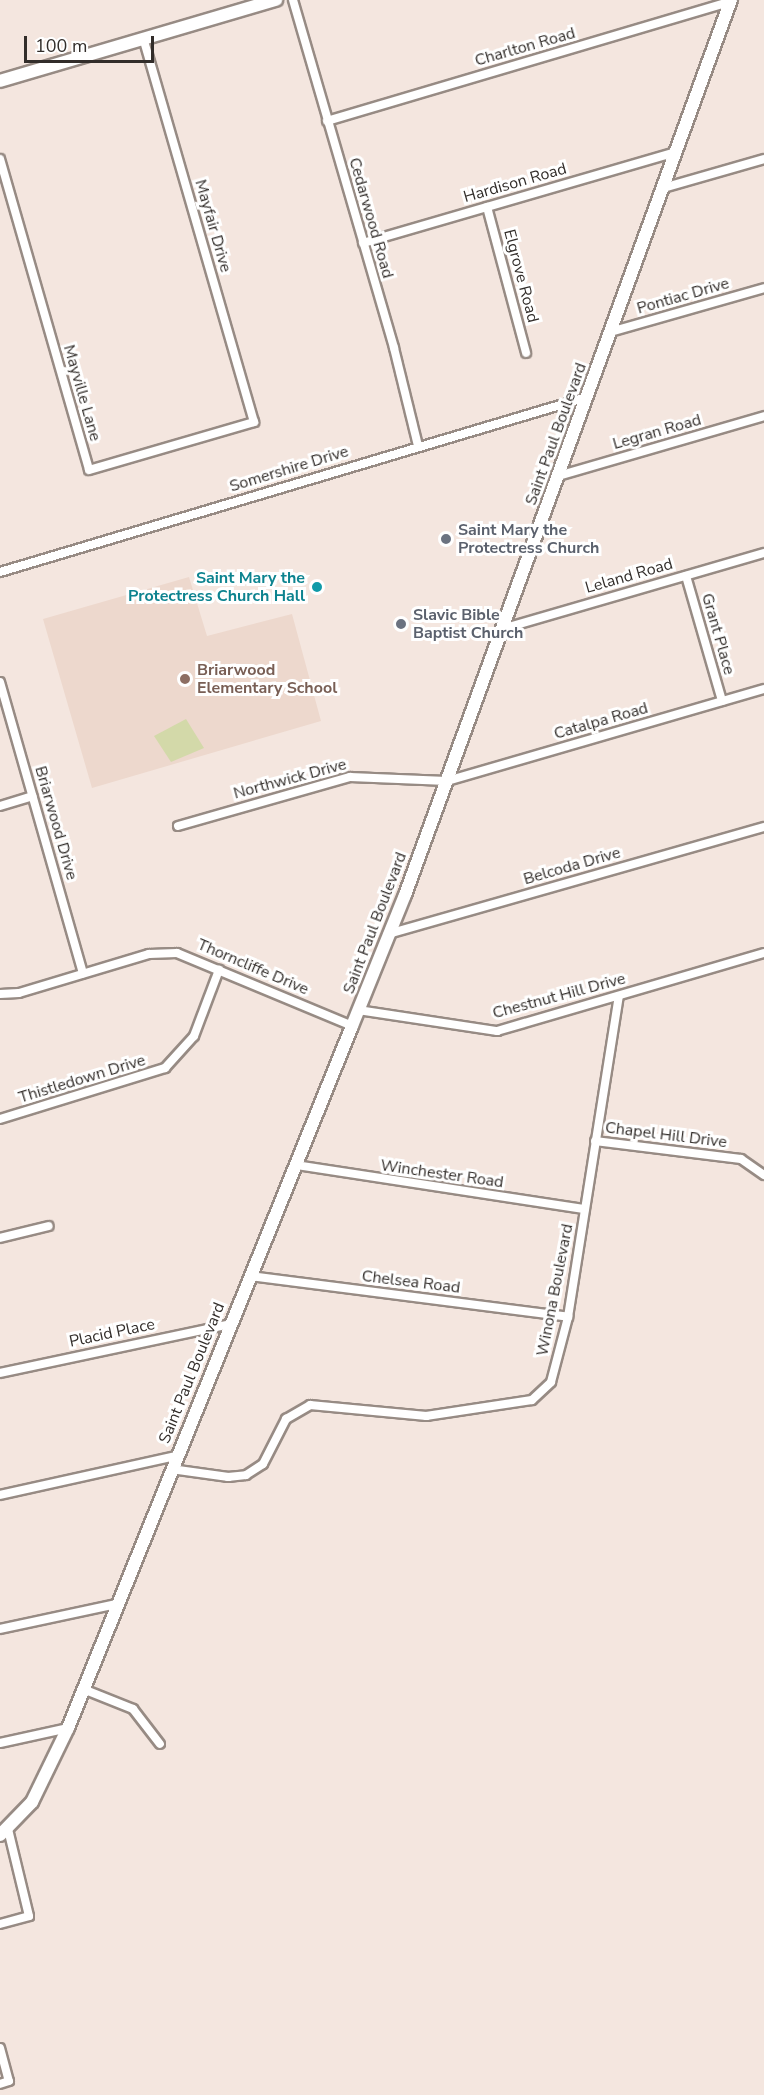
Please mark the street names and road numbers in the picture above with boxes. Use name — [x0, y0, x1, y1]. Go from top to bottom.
street label: Charlton Road — [473, 24, 577, 70]
street label: Cedarwood Road — [345, 156, 397, 280]
street label: Hardison Road — [461, 159, 569, 207]
street label: Mayfair Drive — [191, 177, 235, 275]
street label: Elgrove Road — [499, 227, 543, 325]
street label: Pontiac Drive — [635, 274, 731, 318]
street label: Mayville Lane — [59, 343, 105, 443]
street label: Saint Paul Boulevard — [521, 360, 591, 508]
street label: Legran Road — [611, 410, 703, 454]
street label: Somershire Drive — [227, 442, 351, 496]
street label: Leland Road — [583, 554, 675, 598]
street label: Grant Place — [697, 591, 739, 677]
street label: Catalpa Road — [552, 698, 650, 744]
street label: Northwick Drive — [231, 755, 349, 803]
street label: Briarwood Drive — [31, 764, 81, 882]
street label: Belcoda Drive — [521, 843, 623, 889]
street label: Saint Paul Boulevard — [339, 849, 411, 997]
street label: Thorncliffe Drive — [194, 935, 312, 999]
street label: Chestnut Hill Drive — [490, 969, 628, 1023]
street label: Thistledown Drive — [16, 1051, 148, 1107]
street label: Chapel Hill Drive — [604, 1118, 728, 1152]
street label: Winchester Road — [379, 1156, 505, 1192]
street label: Winona Boulevard — [533, 1222, 577, 1358]
street label: Chelsea Road — [361, 1266, 461, 1298]
street label: Saint Paul Boulevard — [155, 1300, 229, 1446]
street label: Placid Place — [67, 1315, 157, 1351]

